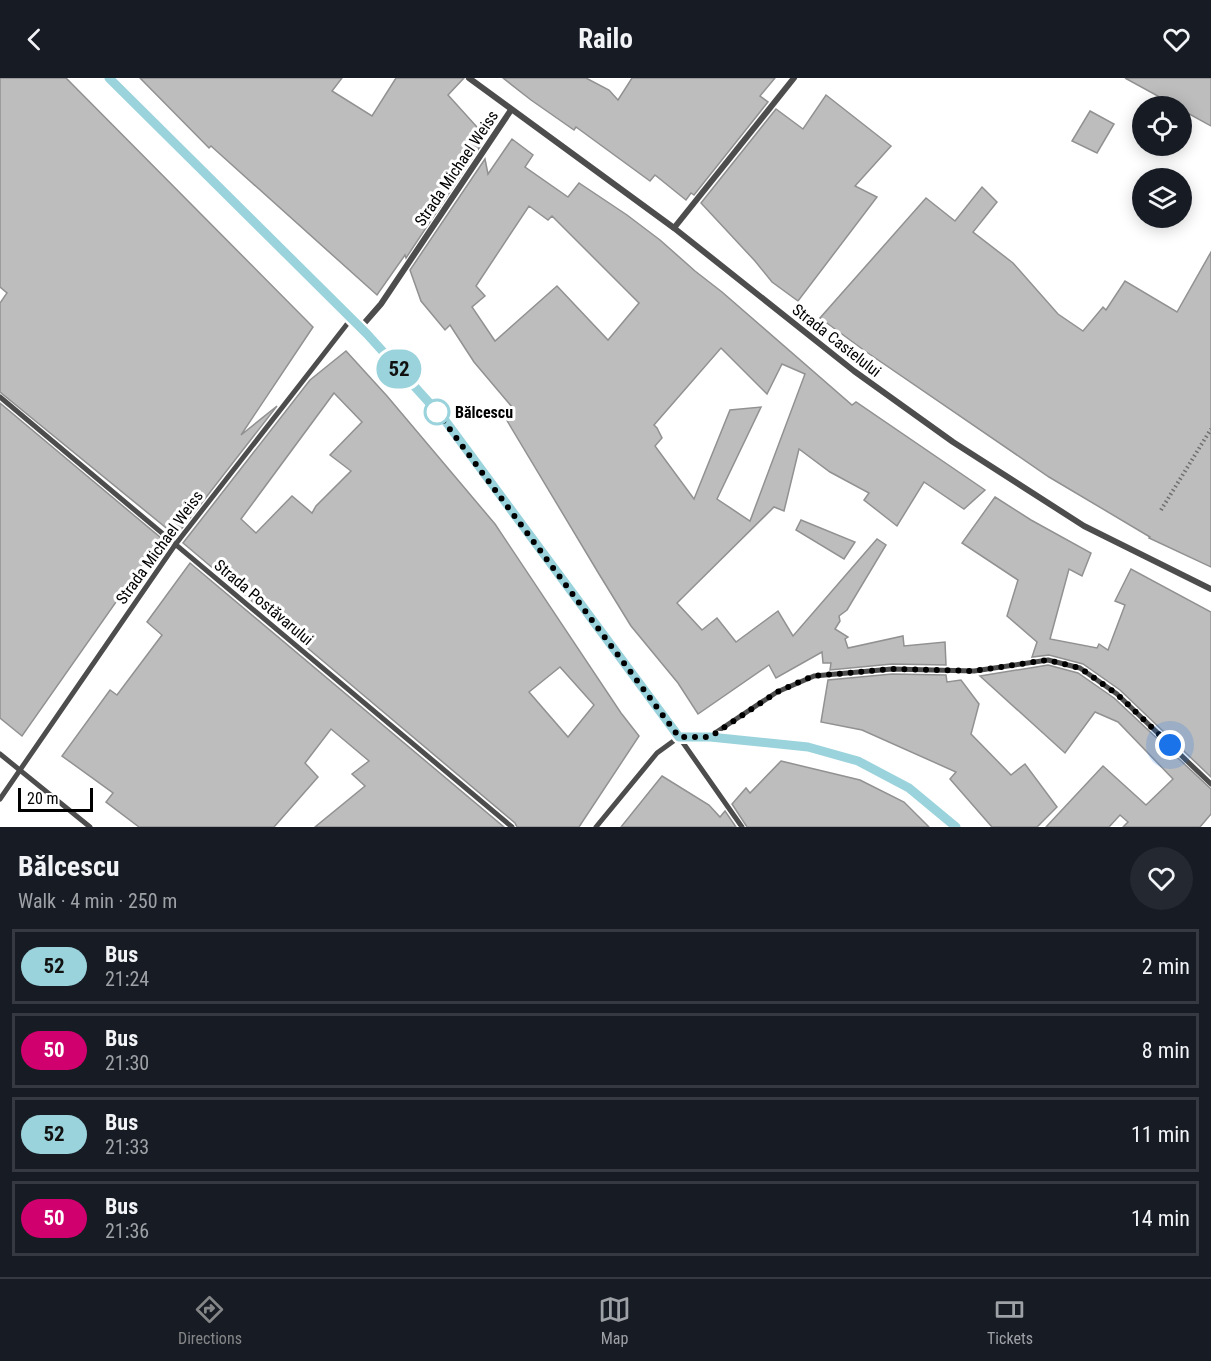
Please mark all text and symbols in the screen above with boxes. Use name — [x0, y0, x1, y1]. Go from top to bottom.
icon: back — [18, 23, 51, 56]
text: Railo — [578, 23, 633, 55]
icon: heart — [1160, 23, 1193, 56]
map controls — [1132, 96, 1192, 228]
button: locate — [1132, 96, 1192, 156]
street label: Strada Michael Weiss — [411, 107, 502, 230]
button: layers — [1132, 168, 1192, 228]
street label: Strada Castelului — [789, 300, 885, 381]
line badge: 52 — [372, 350, 426, 388]
text: 52 — [388, 357, 410, 381]
marker: Bălcescu — [424, 399, 450, 425]
place label: Bălcescu — [455, 403, 513, 422]
street label: Strada Michael Weiss — [112, 487, 207, 608]
street label: Strada Postăvarului — [210, 556, 317, 649]
your location — [1155, 730, 1185, 760]
scale bar — [18, 785, 93, 812]
text: 20 m — [27, 789, 59, 808]
button: heart — [1130, 847, 1193, 910]
text: Bălcescu — [18, 850, 120, 883]
text: Walk · 4 min · 250 m — [18, 889, 177, 913]
text: Bus — [105, 942, 138, 967]
text: 52 — [43, 954, 65, 978]
text: 2 min — [1142, 954, 1190, 979]
text: 21:24 — [105, 967, 149, 991]
text: Bus — [105, 1026, 138, 1051]
text: 50 — [43, 1038, 65, 1062]
text: 8 min — [1142, 1038, 1190, 1063]
text: 21:30 — [105, 1051, 149, 1075]
text: Bus — [105, 1110, 138, 1135]
text: 52 — [43, 1122, 65, 1146]
text: 11 min — [1131, 1122, 1190, 1147]
text: 21:33 — [105, 1135, 149, 1159]
text: Bus — [105, 1194, 138, 1219]
text: 50 — [43, 1206, 65, 1230]
text: 14 min — [1131, 1206, 1190, 1231]
text: 21:36 — [105, 1219, 149, 1243]
tab: Directions — [178, 1293, 242, 1348]
tab: Map — [598, 1293, 631, 1348]
tab: Tickets — [987, 1293, 1033, 1348]

